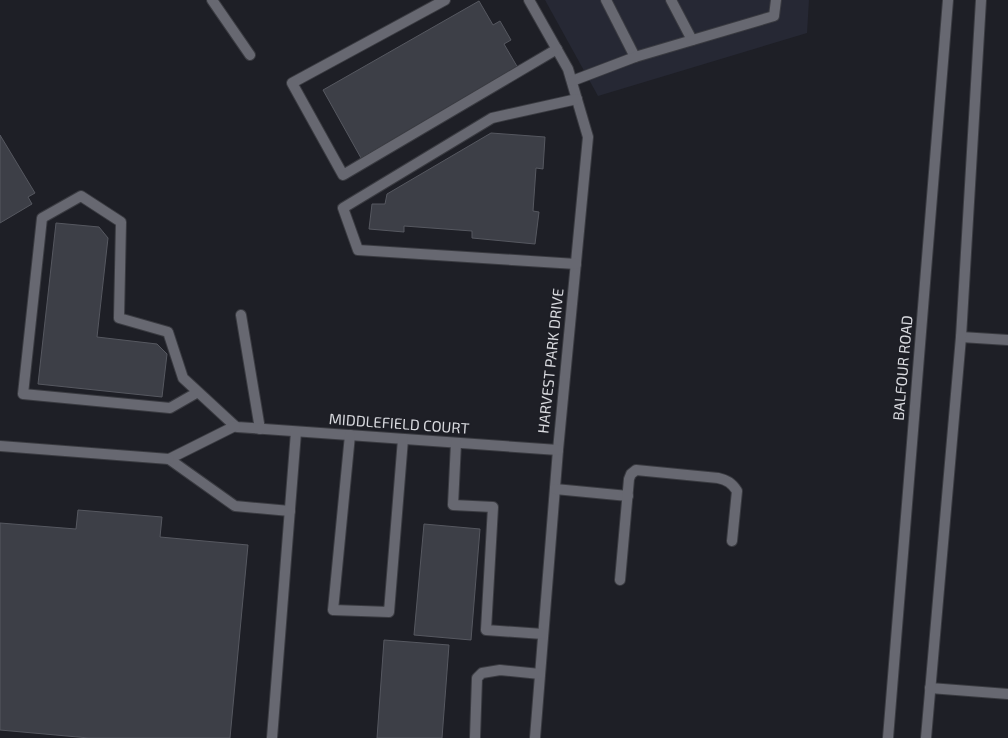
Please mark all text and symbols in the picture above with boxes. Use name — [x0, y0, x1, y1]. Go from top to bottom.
street label: HARVEST PARK DRIVE — [533, 287, 567, 434]
street label: BALFOUR ROAD — [888, 315, 916, 421]
street label: MIDDLEFIELD COURT — [328, 409, 470, 437]

